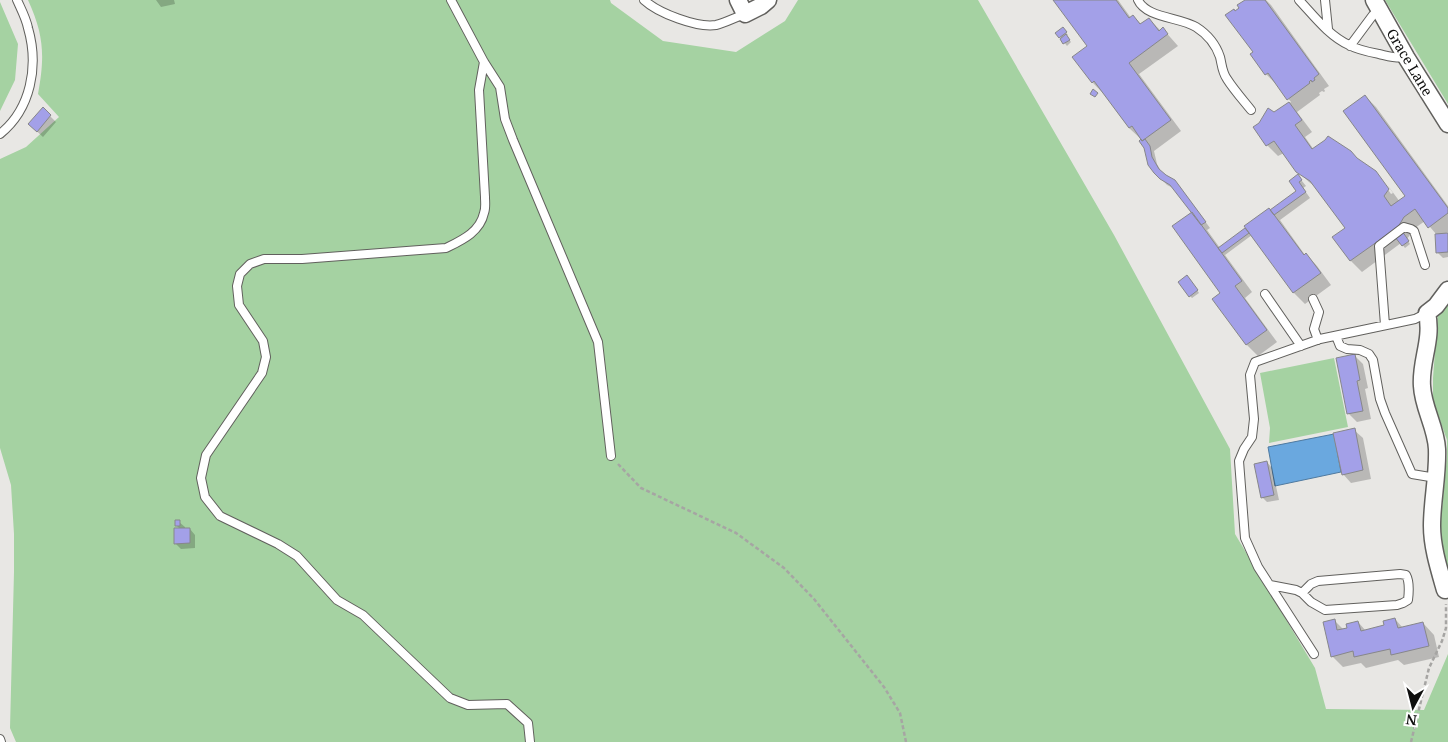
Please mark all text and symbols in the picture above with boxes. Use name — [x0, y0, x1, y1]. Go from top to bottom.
street label: Grace Lane — [1382, 25, 1438, 99]
north arrow — [1388, 682, 1438, 732]
text: N — [1405, 710, 1418, 731]

